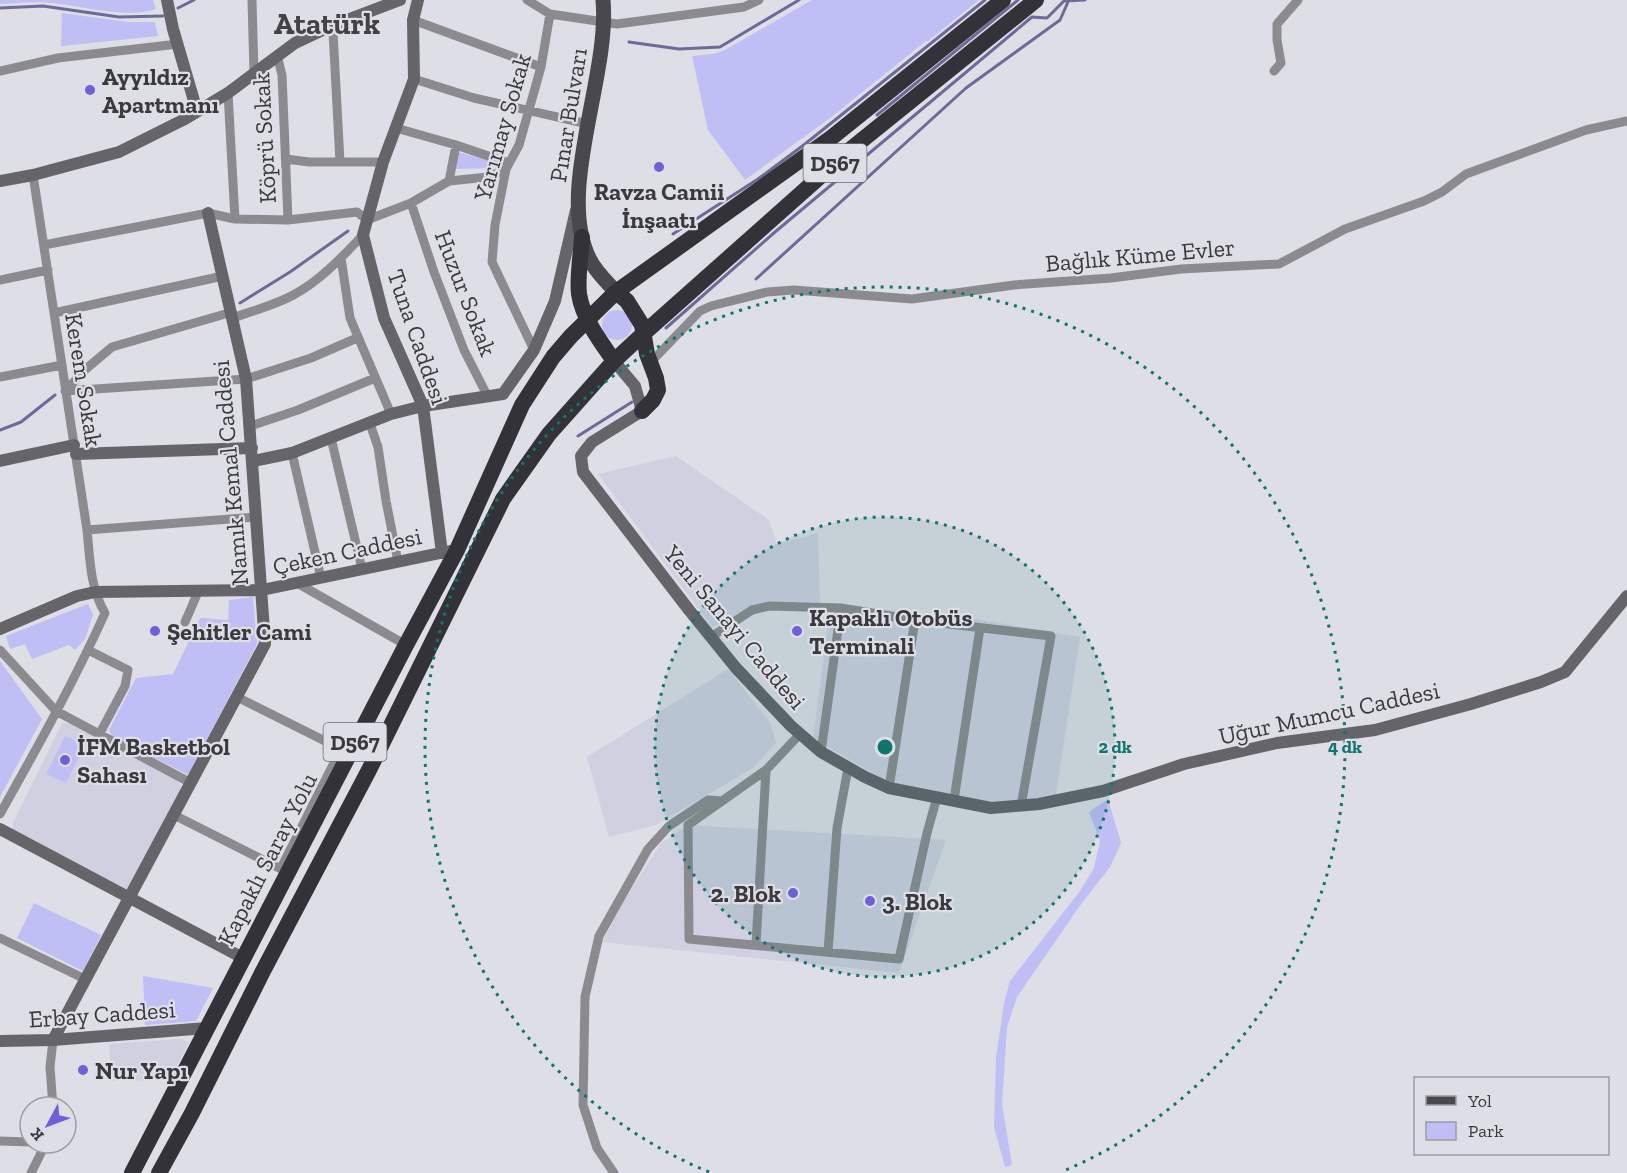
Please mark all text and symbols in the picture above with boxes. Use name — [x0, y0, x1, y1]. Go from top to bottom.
district label: Atatürk — [274, 6, 381, 42]
street label: Pınar Bulvarı — [543, 45, 593, 184]
street label: Yarımay Sokak — [467, 49, 537, 205]
place label: Ayyıldız Apartmanı — [102, 62, 219, 119]
street label: Köprü Sokak — [246, 71, 282, 204]
marker: Ayyıldız Apartmanı — [83, 83, 97, 97]
road number: D567 — [804, 144, 866, 182]
marker: Ravza Camii İnşaatı — [652, 160, 666, 174]
place label: Ravza Camii İnşaatı — [594, 177, 724, 234]
street label: Huzur Sokak — [429, 226, 503, 361]
street label: Bağlık Küme Evler — [1044, 232, 1236, 278]
street label: Tuna Caddesi — [381, 266, 455, 409]
street label: Kerem Sokak — [59, 311, 109, 450]
street label: Namık Kemal Caddesi — [206, 359, 254, 587]
street label: Çeken Caddesi — [270, 521, 424, 581]
street label: Yeni Sanayi Caddesi — [657, 538, 812, 715]
place label: Kapaklı Otobüs Terminali — [809, 603, 972, 660]
place label: Şehitler Cami — [167, 617, 312, 646]
marker: Şehitler Cami — [148, 624, 162, 638]
marker: Kapaklı Otobüs Terminali — [790, 624, 804, 638]
street label: Uğur Mumcu Caddesi — [1216, 675, 1442, 751]
road number: D567 — [324, 723, 386, 761]
place label: İFM Basketbol Sahası — [77, 732, 230, 789]
text: 2 dk — [1098, 736, 1132, 758]
text: 4 dk — [1328, 736, 1362, 758]
centre of rings — [875, 737, 895, 757]
marker: İFM Basketbol Sahası — [58, 753, 72, 767]
street label: Kapaklı Saray Yolu — [211, 767, 323, 950]
place label: 2. Blok — [711, 879, 781, 908]
marker: 2. Blok — [786, 886, 800, 900]
place label: 3. Blok — [882, 887, 952, 916]
marker: 3. Blok — [863, 894, 877, 908]
street label: Erbay Caddesi — [28, 994, 177, 1034]
place label: Nur Yapı — [95, 1056, 188, 1085]
marker: Nur Yapı — [76, 1063, 90, 1077]
legend — [1414, 1077, 1609, 1155]
text: Yol — [1467, 1090, 1492, 1112]
north arrow — [18, 1095, 78, 1155]
text: Park — [1468, 1120, 1504, 1142]
text: K — [26, 1124, 48, 1145]

